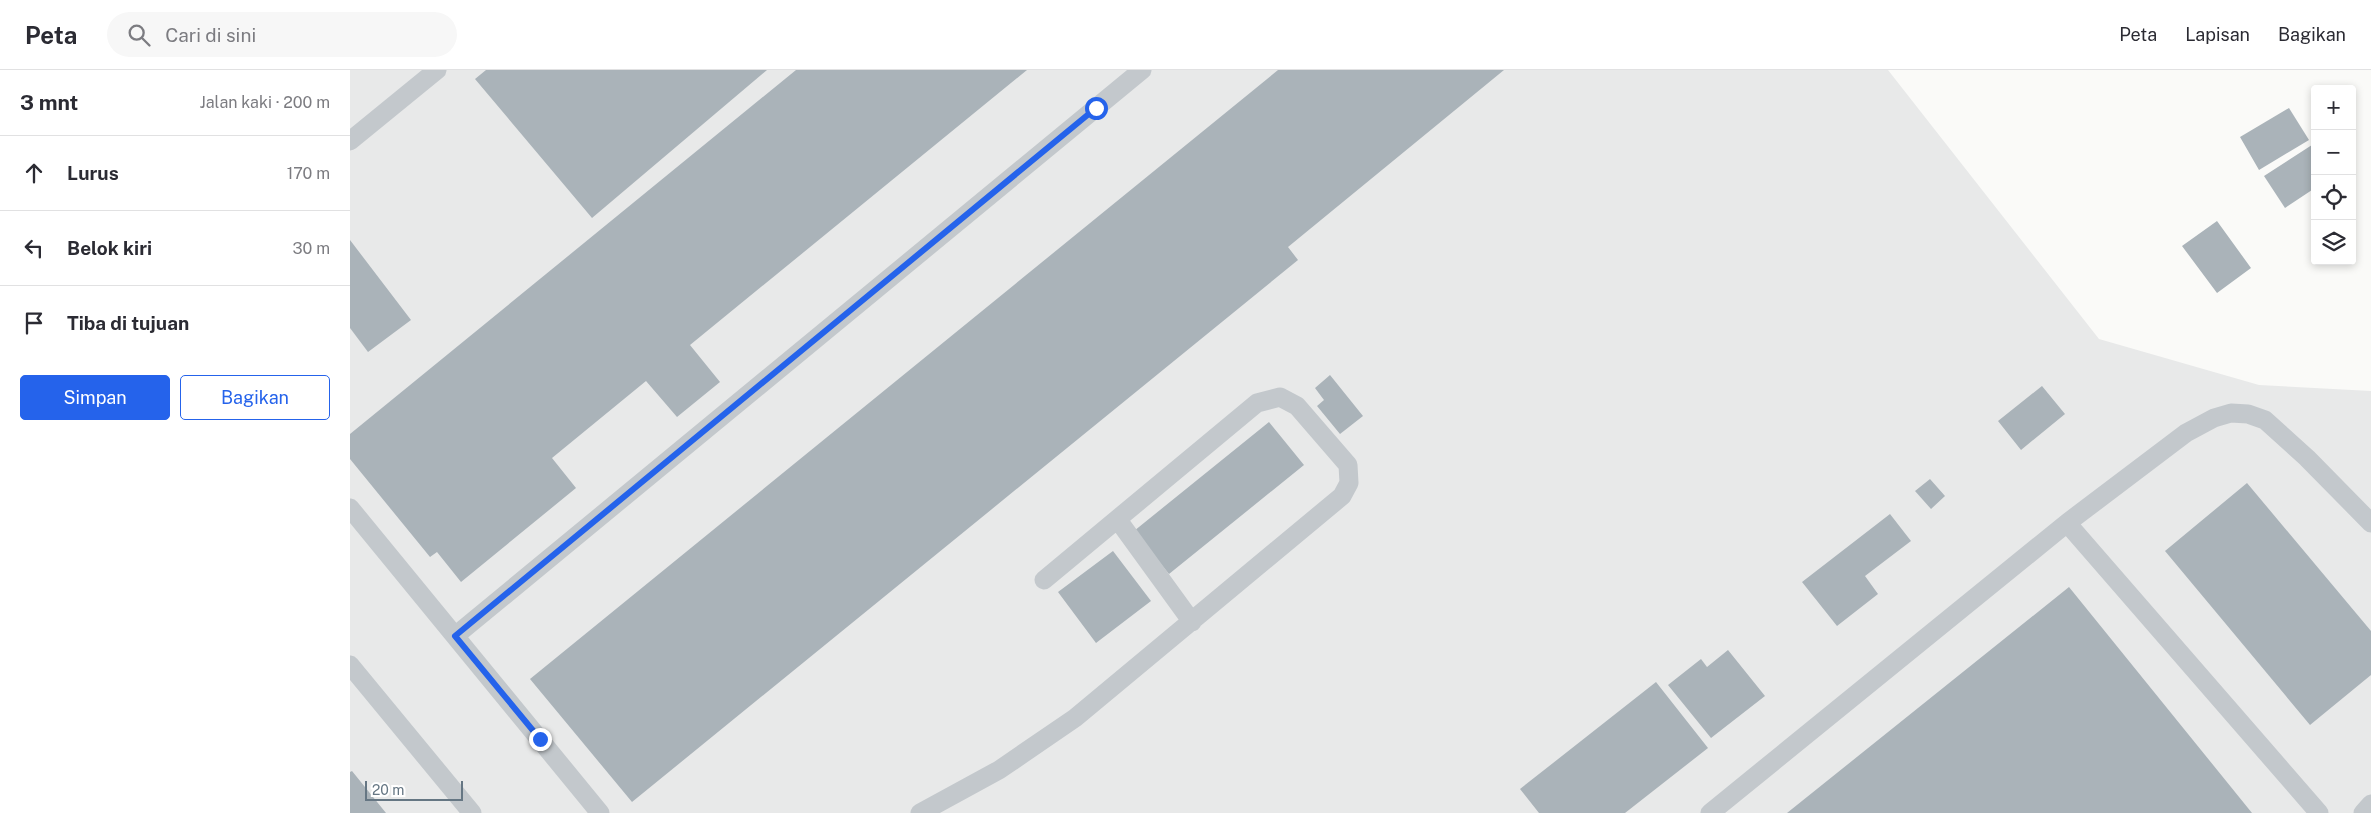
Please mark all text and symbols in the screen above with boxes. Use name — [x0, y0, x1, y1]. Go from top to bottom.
search box — [107, 12, 457, 57]
text: Peta — [25, 21, 77, 49]
icon: search — [125, 21, 153, 49]
text: Cari di sini — [165, 24, 256, 46]
text: Peta — [2119, 24, 2157, 45]
text: Lapisan — [2185, 24, 2250, 45]
text: Bagikan — [2278, 24, 2346, 45]
map controls — [2311, 85, 2356, 265]
button: + — [2311, 85, 2356, 130]
text: 3 mnt — [20, 90, 78, 115]
text: Jalan kaki · 200 m — [200, 93, 330, 112]
route start — [1085, 97, 1108, 120]
button: − — [2311, 130, 2356, 175]
icon: ahead — [20, 159, 48, 187]
text: Lurus — [67, 162, 119, 184]
text: 170 m — [287, 164, 330, 183]
button: locate — [2311, 175, 2356, 220]
button: layers — [2311, 220, 2356, 265]
icon: left — [20, 234, 48, 262]
text: Belok kiri — [67, 237, 152, 259]
text: 30 m — [293, 239, 330, 258]
icon: arrive — [20, 309, 48, 337]
text: Tiba di tujuan — [67, 312, 189, 334]
button: Simpan — [20, 375, 170, 420]
button: Bagikan — [180, 375, 330, 420]
route end — [529, 728, 552, 751]
scale bar — [365, 778, 462, 801]
text: 20 m — [372, 782, 404, 798]

